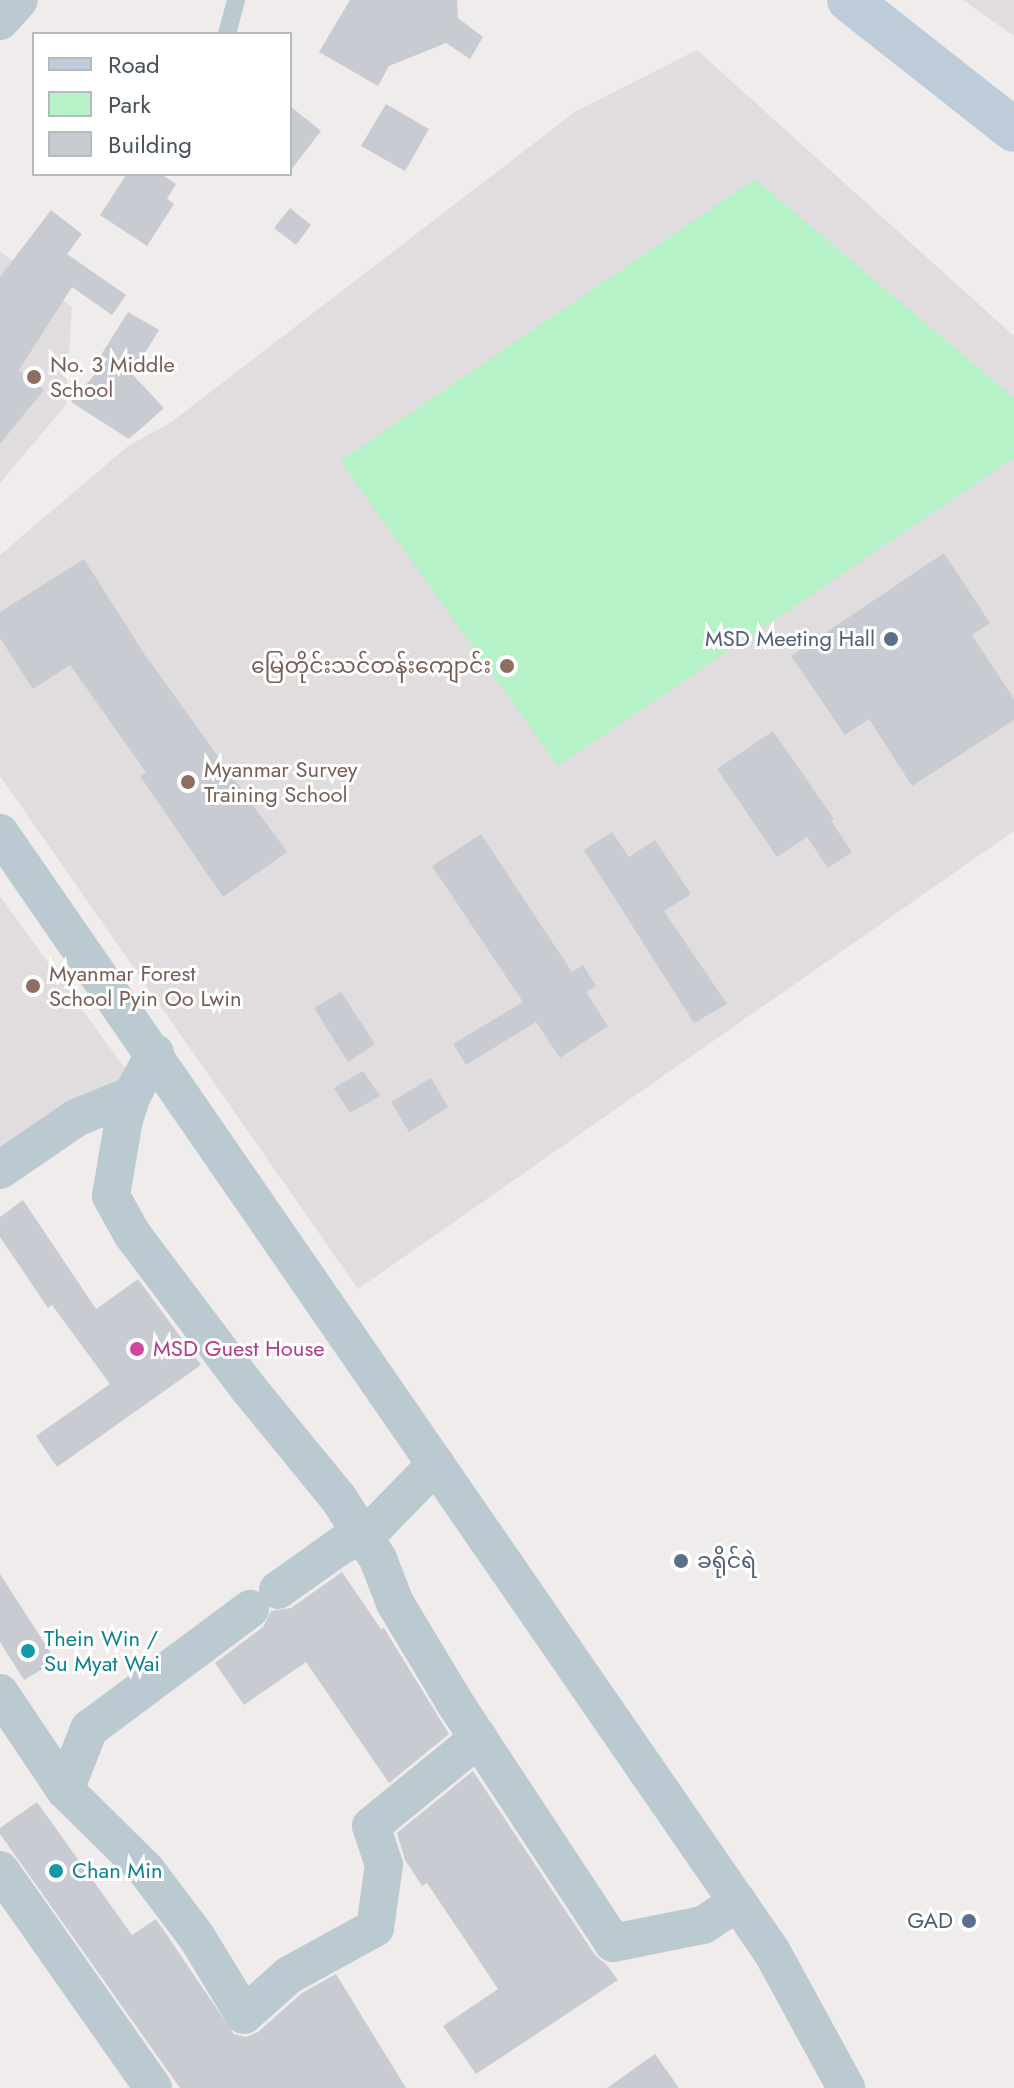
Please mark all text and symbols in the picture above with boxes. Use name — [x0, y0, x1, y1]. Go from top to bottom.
legend — [32, 32, 292, 176]
text: Road — [108, 47, 160, 82]
text: Park — [108, 87, 151, 122]
text: Building — [108, 127, 192, 162]
place label: No. 3 Middle School — [50, 351, 175, 402]
marker: No. 3 Middle School — [25, 368, 43, 386]
place label: MSD Meeting Hall — [705, 626, 875, 652]
marker: MSD Meeting Hall — [882, 630, 900, 648]
place label: မြေတိုင်းသင်တန်းကျောင်း — [251, 653, 491, 679]
marker: မြေတိုင်းသင်တန်းကျောင်း — [498, 657, 516, 675]
place label: Myanmar Survey Training School — [204, 756, 357, 808]
marker: Myanmar Survey Training School — [179, 773, 197, 791]
place label: Myanmar Forest School Pyin Oo Lwin — [49, 960, 241, 1012]
marker: Myanmar Forest School Pyin Oo Lwin — [24, 977, 42, 995]
place label: MSD Guest House — [153, 1336, 325, 1362]
marker: MSD Guest House — [128, 1340, 146, 1358]
place label: ခရိုင်ရဲ — [697, 1548, 756, 1574]
marker: ခရိုင်ရဲ — [672, 1552, 690, 1570]
place label: Thein Win / Su Myat Wai — [44, 1625, 160, 1676]
marker: Thein Win / Su Myat Wai — [19, 1642, 37, 1660]
place label: Chan Min — [72, 1858, 162, 1884]
marker: Chan Min — [47, 1862, 65, 1880]
place label: GAD — [907, 1908, 953, 1934]
marker: GAD — [960, 1912, 978, 1930]

